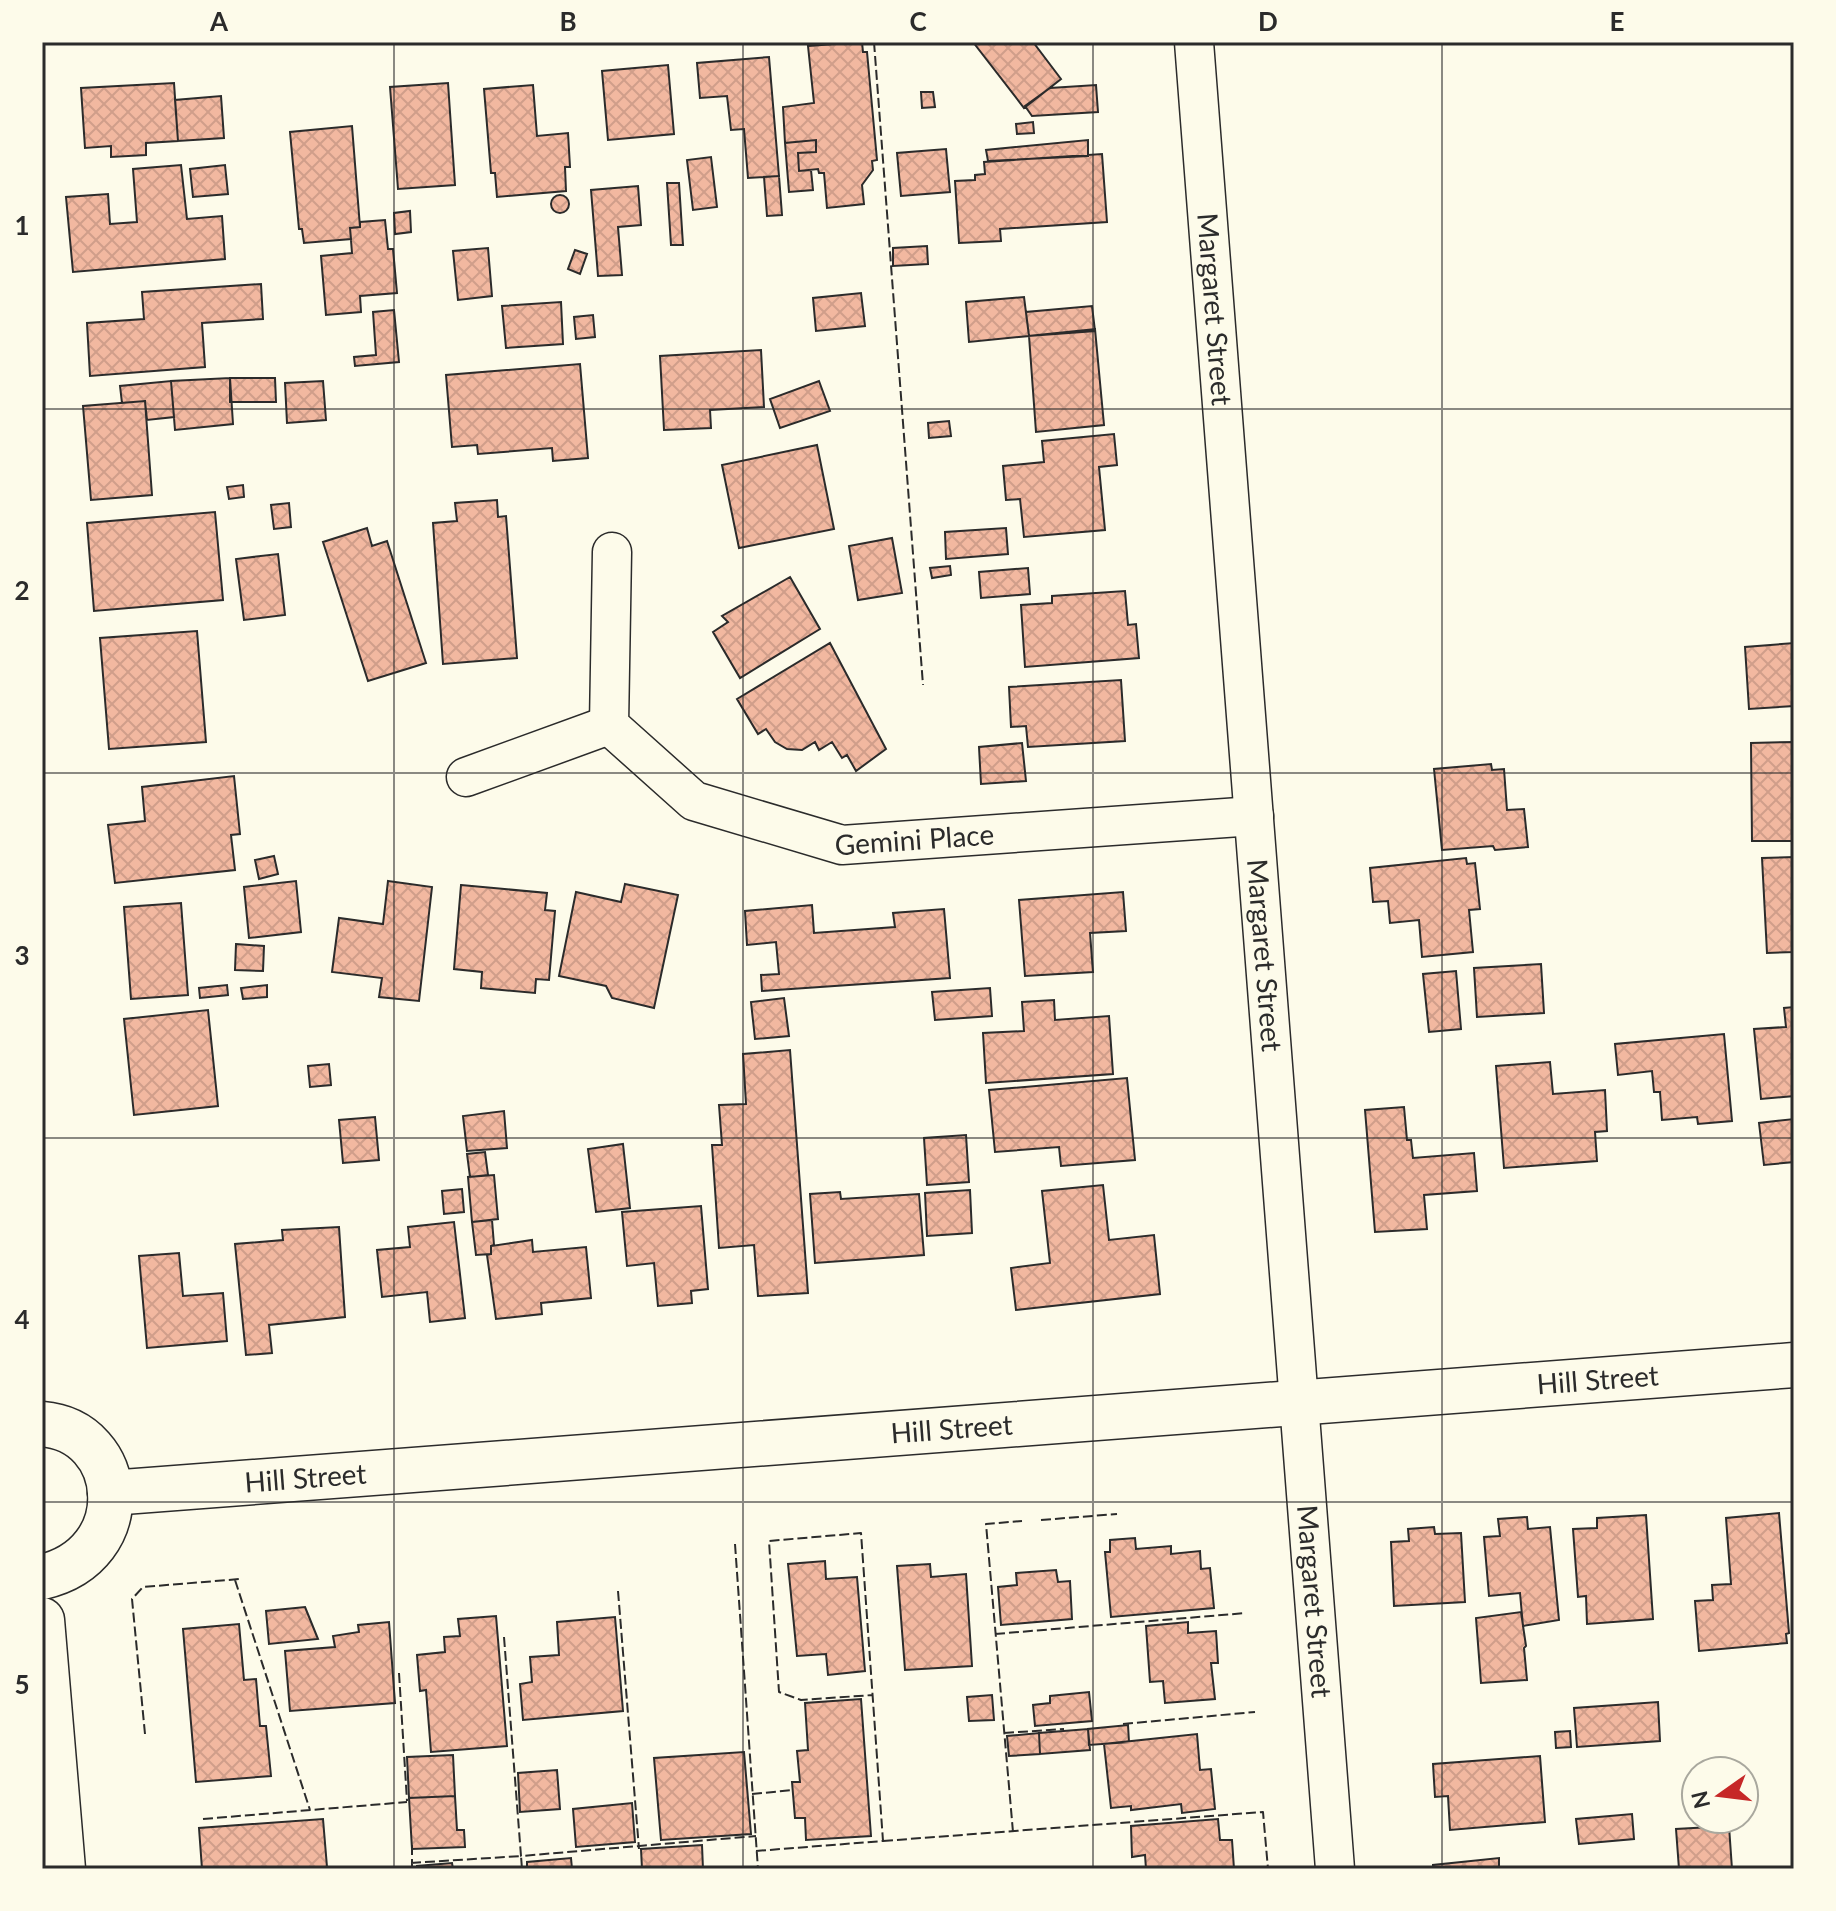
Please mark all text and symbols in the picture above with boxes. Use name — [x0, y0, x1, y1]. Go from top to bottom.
text: A — [209, 5, 229, 37]
text: B — [559, 5, 577, 37]
text: C — [909, 5, 927, 37]
text: D — [1258, 5, 1278, 37]
text: E — [1610, 5, 1624, 37]
text: 1 — [14, 209, 30, 241]
street label: Margaret Street — [1191, 212, 1240, 407]
text: 2 — [14, 574, 30, 606]
street label: Gemini Place — [834, 816, 995, 861]
street label: Margaret Street — [1241, 858, 1290, 1053]
text: 3 — [14, 939, 30, 971]
text: 4 — [14, 1303, 30, 1335]
street label: Hill Street — [1535, 1357, 1660, 1400]
street label: Hill Street — [889, 1406, 1014, 1450]
street label: Hill Street — [243, 1456, 368, 1499]
street label: Margaret Street — [1291, 1504, 1340, 1699]
text: 5 — [14, 1668, 30, 1700]
north arrow — [1680, 1755, 1760, 1835]
text: N — [1685, 1788, 1715, 1811]

